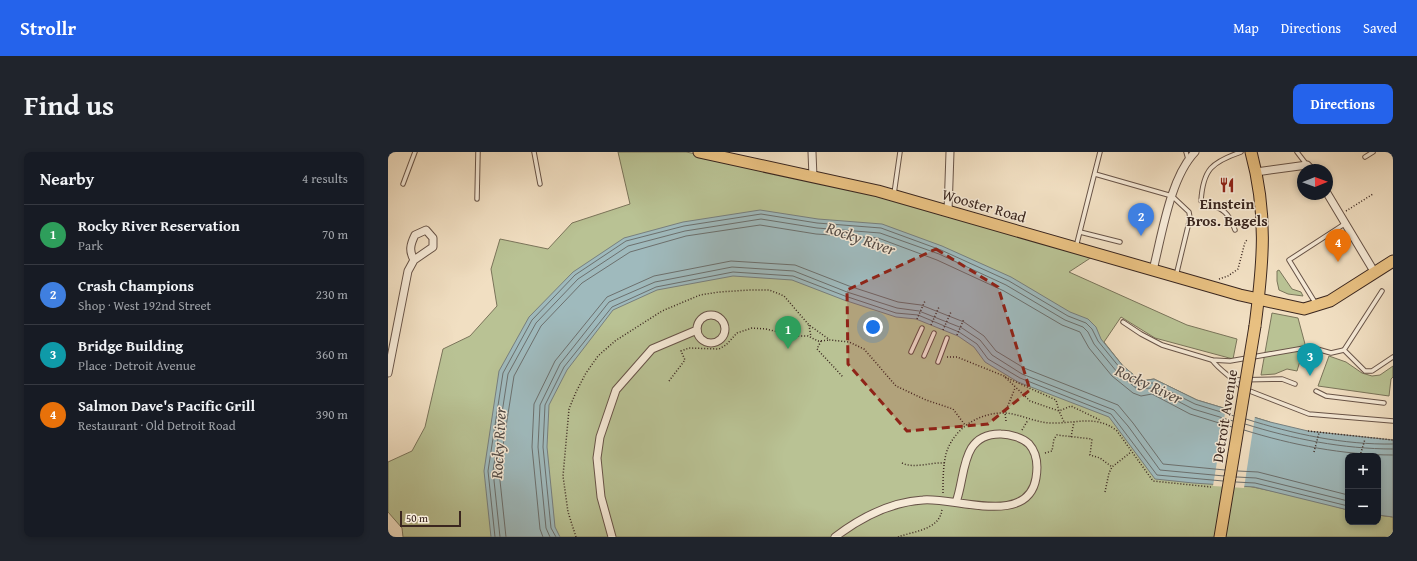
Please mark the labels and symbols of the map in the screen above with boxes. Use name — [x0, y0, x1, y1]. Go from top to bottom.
north arrow — [1297, 164, 1333, 200]
restaurant icon: Einstein Bros. Bagels — [1218, 176, 1236, 194]
street label: Wooster Road — [940, 183, 1029, 228]
place label: Einstein Bros. Bagels — [1186, 193, 1268, 231]
pin: 2 — [1128, 203, 1154, 236]
water label: Rocky River — [822, 215, 900, 261]
pin: 4 — [1325, 229, 1351, 262]
pin: 1 — [775, 316, 801, 349]
your location — [863, 317, 883, 337]
pin: 3 — [1297, 343, 1323, 376]
water label: Rocky River — [1110, 358, 1188, 410]
street label: Detroit Avenue — [1207, 368, 1242, 464]
water label: Rocky River — [484, 405, 512, 480]
scale bar — [400, 509, 461, 528]

